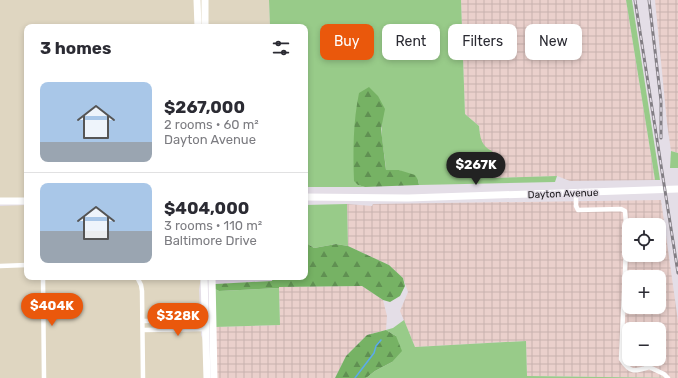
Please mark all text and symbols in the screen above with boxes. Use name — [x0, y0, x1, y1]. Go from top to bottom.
chip: Buy — [320, 24, 374, 60]
chip: Rent — [382, 24, 440, 60]
chip: Filters — [448, 24, 517, 60]
chip: New — [525, 24, 582, 60]
icon: filters — [270, 37, 292, 59]
text: 3 homes — [40, 38, 111, 58]
text: $267,000 — [164, 97, 245, 117]
icon: home — [72, 98, 120, 146]
text: 2 rooms · 60 m² — [164, 117, 259, 132]
text: Dayton Avenue — [164, 132, 256, 147]
pin: $267K — [448, 152, 504, 186]
text: $267K — [455, 157, 497, 172]
street label: Dayton Avenue — [527, 187, 599, 201]
text: $404,000 — [164, 198, 249, 218]
icon: home — [72, 199, 120, 247]
text: 3 rooms · 110 m² — [164, 218, 262, 233]
map controls — [622, 218, 666, 366]
button: locate — [622, 218, 666, 262]
text: Baltimore Drive — [164, 233, 257, 248]
button: + — [622, 270, 666, 314]
pin: $404K — [24, 293, 80, 327]
text: $404K — [30, 298, 74, 313]
pin: $328K — [150, 303, 206, 337]
text: $328K — [156, 308, 200, 323]
button: − — [622, 322, 666, 366]

